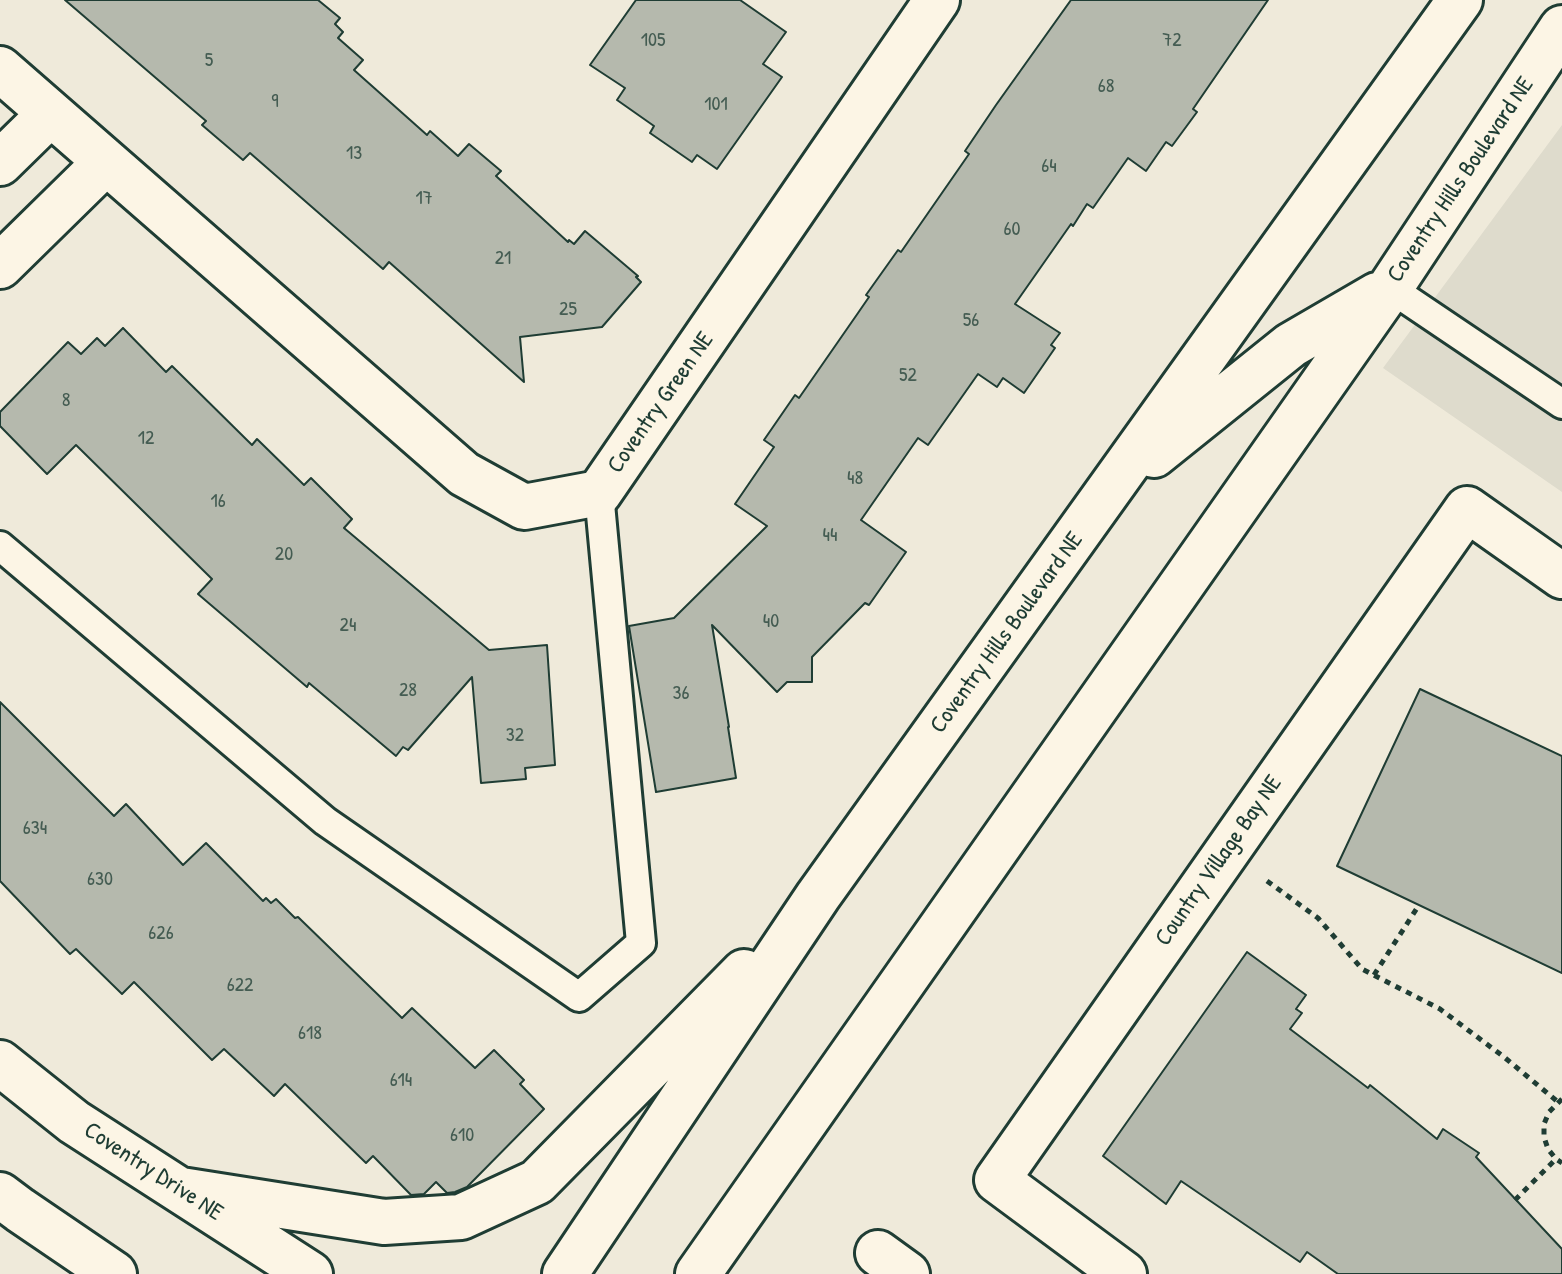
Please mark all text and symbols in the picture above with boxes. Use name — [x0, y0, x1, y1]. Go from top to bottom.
house number: 105 — [641, 29, 665, 53]
house number: 72 — [1162, 29, 1182, 53]
house number: 5 — [205, 49, 213, 73]
street label: Coventry Hills Boulevard NE — [1382, 72, 1540, 288]
house number: 68 — [1098, 75, 1114, 99]
house number: 9 — [271, 90, 279, 114]
house number: 101 — [704, 93, 728, 117]
house number: 13 — [346, 142, 362, 166]
house number: 64 — [1041, 155, 1057, 179]
house number: 17 — [415, 187, 433, 211]
house number: 60 — [1004, 218, 1020, 242]
house number: 21 — [495, 247, 511, 271]
house number: 25 — [559, 298, 577, 322]
house number: 56 — [963, 309, 979, 333]
street label: Coventry Green NE — [602, 327, 720, 479]
house number: 52 — [899, 364, 917, 388]
house number: 8 — [62, 389, 70, 413]
house number: 12 — [138, 427, 154, 451]
house number: 48 — [847, 467, 863, 491]
house number: 16 — [210, 490, 226, 514]
house number: 44 — [823, 524, 837, 548]
street label: Coventry Hills Boulevard NE — [924, 527, 1090, 739]
house number: 20 — [275, 543, 293, 567]
house number: 40 — [763, 610, 779, 634]
house number: 24 — [340, 614, 356, 638]
house number: 28 — [399, 679, 417, 703]
house number: 36 — [673, 682, 689, 706]
house number: 32 — [506, 724, 524, 748]
street label: Country Village Bay NE — [1149, 770, 1289, 952]
house number: 634 — [23, 817, 47, 841]
house number: 630 — [87, 868, 113, 892]
house number: 626 — [148, 922, 174, 946]
house number: 622 — [227, 974, 253, 998]
house number: 618 — [298, 1022, 322, 1046]
house number: 614 — [390, 1069, 412, 1093]
street label: Coventry Drive NE — [78, 1116, 228, 1228]
house number: 610 — [450, 1124, 474, 1148]

